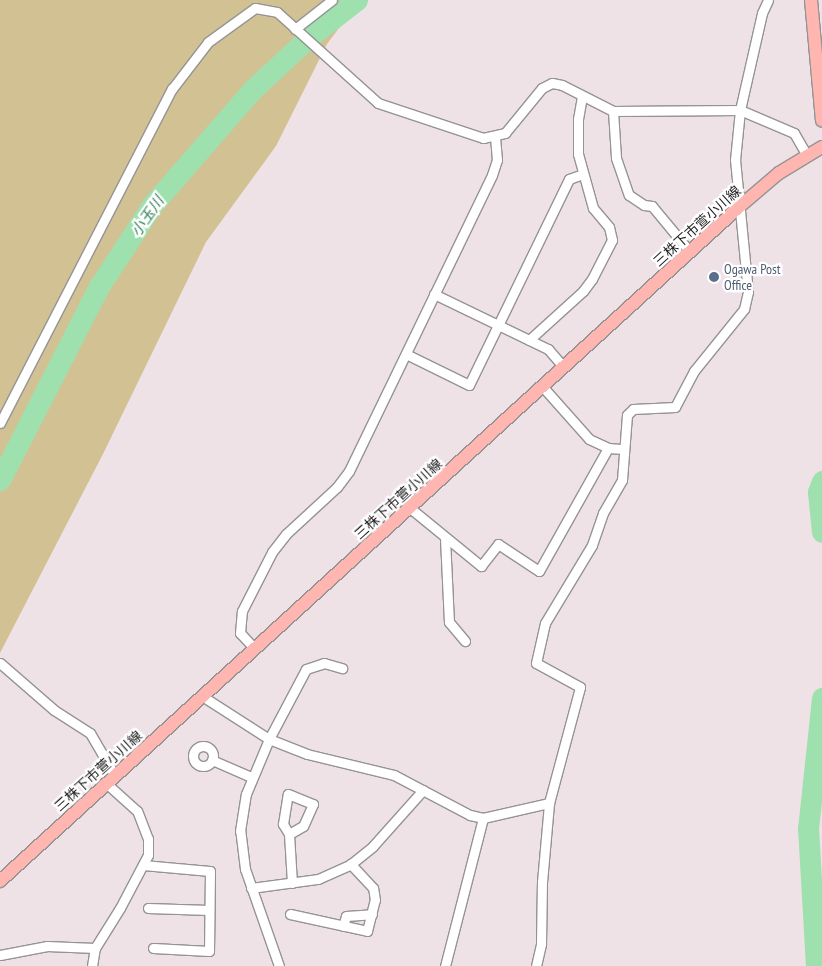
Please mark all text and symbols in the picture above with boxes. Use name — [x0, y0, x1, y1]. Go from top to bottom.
street label: 三株下市萱小川線 — [650, 182, 744, 270]
water label: 小玉川 — [127, 192, 167, 240]
place label: Ogawa Post Office — [724, 261, 781, 294]
marker: Ogawa Post Office — [708, 271, 720, 283]
street label: 三株下市萱小川線 — [351, 455, 445, 543]
street label: 三株下市萱小川線 — [51, 727, 145, 815]

